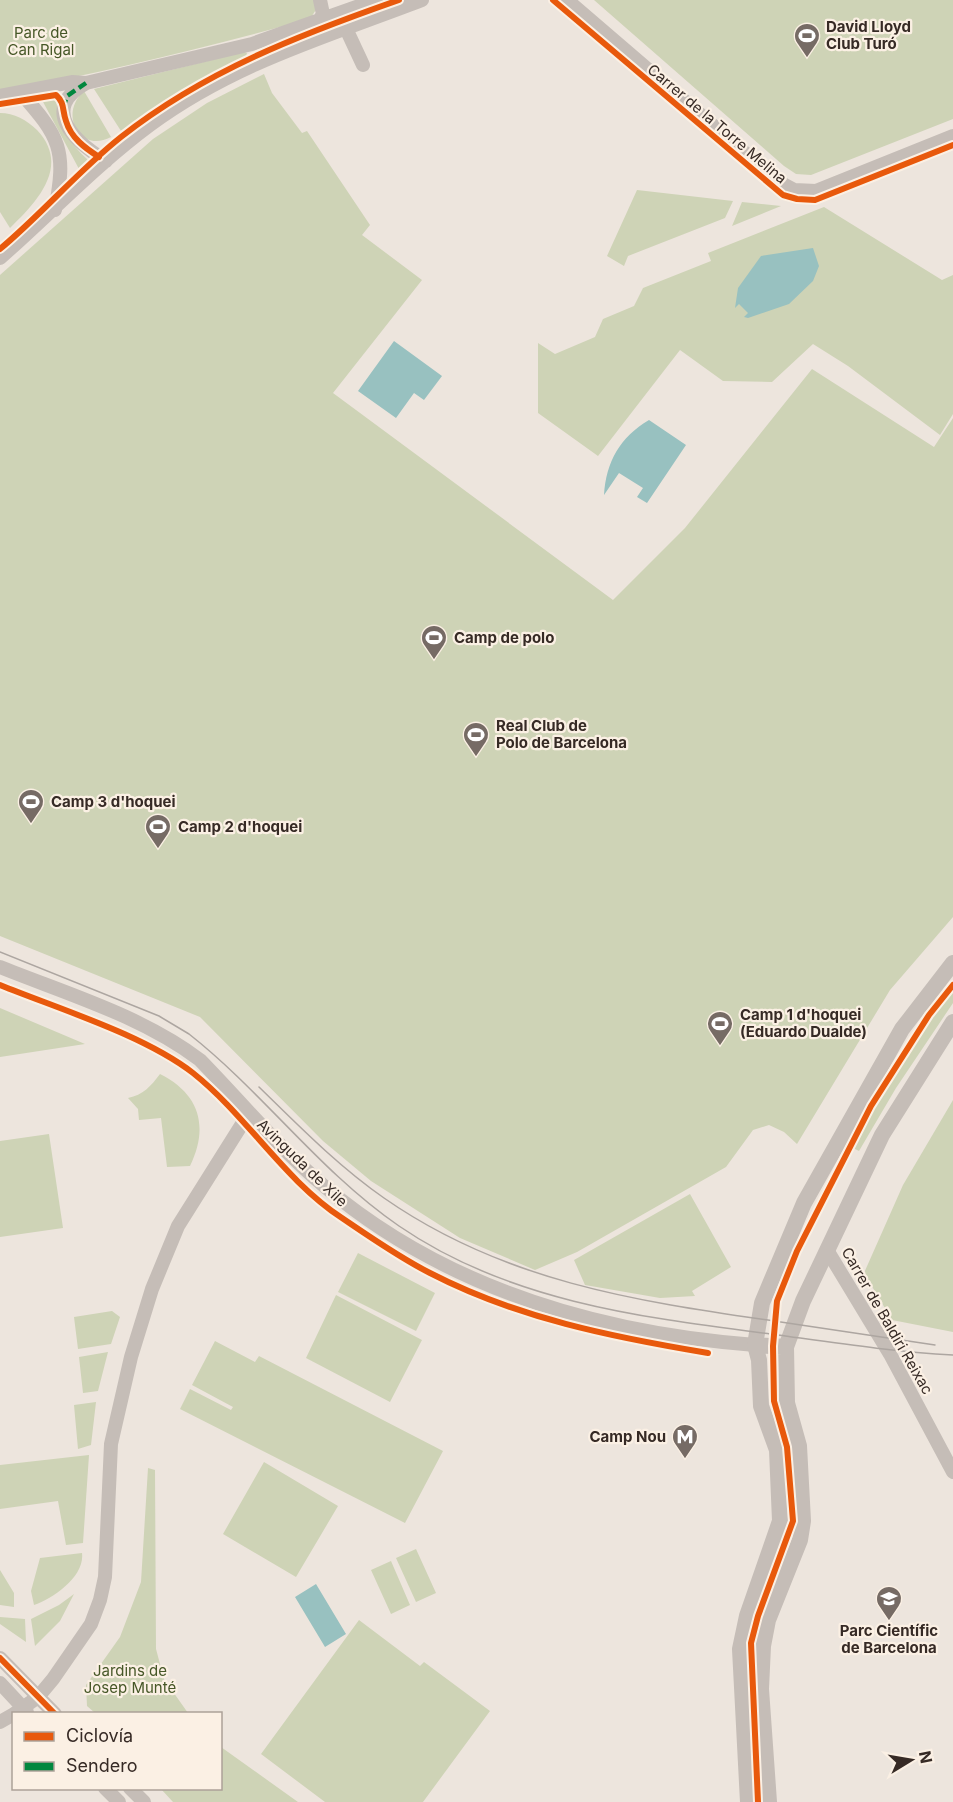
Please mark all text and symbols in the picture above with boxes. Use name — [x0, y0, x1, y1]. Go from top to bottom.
place label: David Lloyd Club Turó — [826, 17, 911, 53]
sports icon: David Lloyd Club Turó — [792, 21, 822, 59]
park label: Parc de Can Rigal — [7, 23, 75, 59]
street label: Carrer de la Torre Melina — [644, 60, 791, 188]
sports icon: Camp de polo — [419, 623, 449, 661]
place label: Camp de polo — [454, 628, 554, 647]
place label: Real Club de Polo de Barcelona — [496, 716, 627, 752]
sports icon: Real Club de Polo de Barcelona — [461, 720, 491, 758]
sports icon: Camp 3 d'hoquei — [16, 787, 46, 825]
place label: Camp 3 d'hoquei — [51, 792, 176, 811]
sports icon: Camp 2 d'hoquei — [143, 812, 173, 850]
place label: Camp 2 d'hoquei — [178, 817, 302, 836]
place label: Camp 1 d'hoquei (Eduardo Dualde) — [740, 1005, 867, 1041]
sports icon: Camp 1 d'hoquei (Eduardo Dualde) — [705, 1009, 735, 1047]
street label: Avinguda de Xile — [253, 1115, 352, 1211]
street label: Carrer de Baldiri Reixac — [837, 1244, 937, 1398]
metro station icon: Camp Nou — [670, 1422, 700, 1460]
place label: Camp Nou — [590, 1427, 666, 1446]
school or university icon: Parc Científic de Barcelona — [874, 1584, 904, 1622]
place label: Parc Científic de Barcelona — [840, 1621, 938, 1657]
park label: Jardins de Josep Munté — [84, 1661, 176, 1697]
legend — [12, 1712, 222, 1790]
text: Ciclovía — [66, 1725, 133, 1746]
north arrow — [881, 1730, 941, 1790]
text: N — [915, 1749, 937, 1765]
text: Sendero — [66, 1755, 137, 1776]

